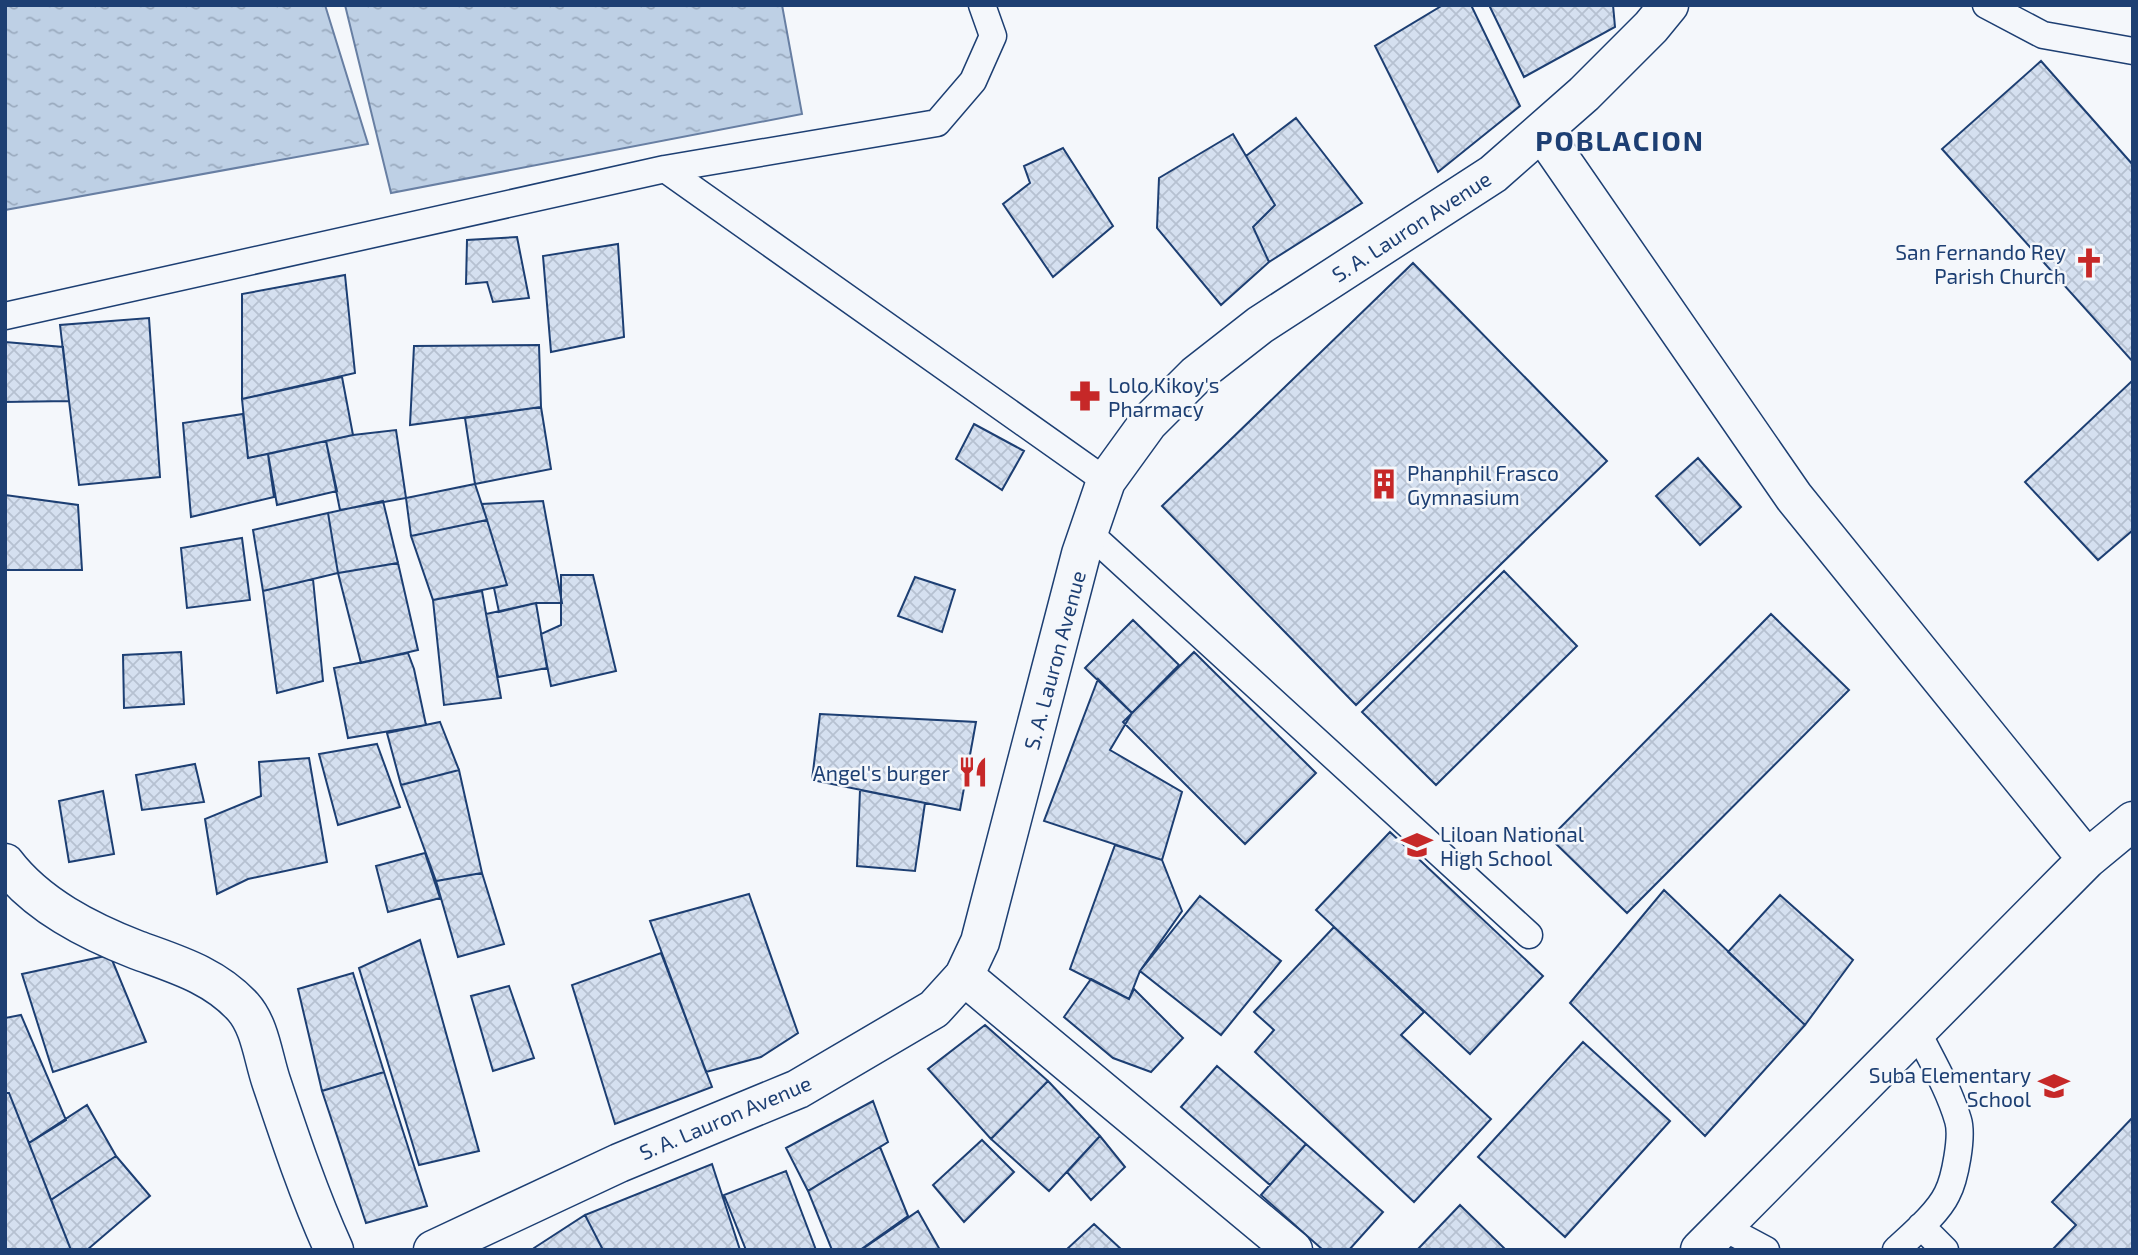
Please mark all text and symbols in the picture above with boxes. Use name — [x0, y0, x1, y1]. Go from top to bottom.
district label: POBLACION — [1535, 123, 1705, 157]
street label: S. A. Lauron Avenue — [1327, 165, 1495, 287]
place label: San Fernando Rey Parish Church — [1895, 239, 2066, 288]
church icon: San Fernando Rey Parish Church — [2072, 246, 2106, 280]
place label: Lolo Kikoy's Pharmacy — [1108, 372, 1220, 421]
pharmacy icon: Lolo Kikoy's Pharmacy — [1068, 379, 1102, 413]
place label: Phanphil Frasco Gymnasium — [1407, 460, 1559, 509]
building icon: Phanphil Frasco Gymnasium — [1367, 467, 1401, 501]
street label: S. A. Lauron Avenue — [1018, 568, 1090, 752]
restaurant icon: Angel's burger — [956, 755, 990, 789]
place label: Angel's burger — [813, 760, 951, 785]
place label: Liloan National High School — [1440, 821, 1585, 870]
school or university icon: Liloan National High School — [1400, 828, 1434, 862]
place label: Suba Elementary School — [1869, 1062, 2032, 1111]
street label: S. A. Lauron Avenue — [635, 1069, 815, 1165]
school or university icon: Suba Elementary School — [2037, 1069, 2071, 1103]

